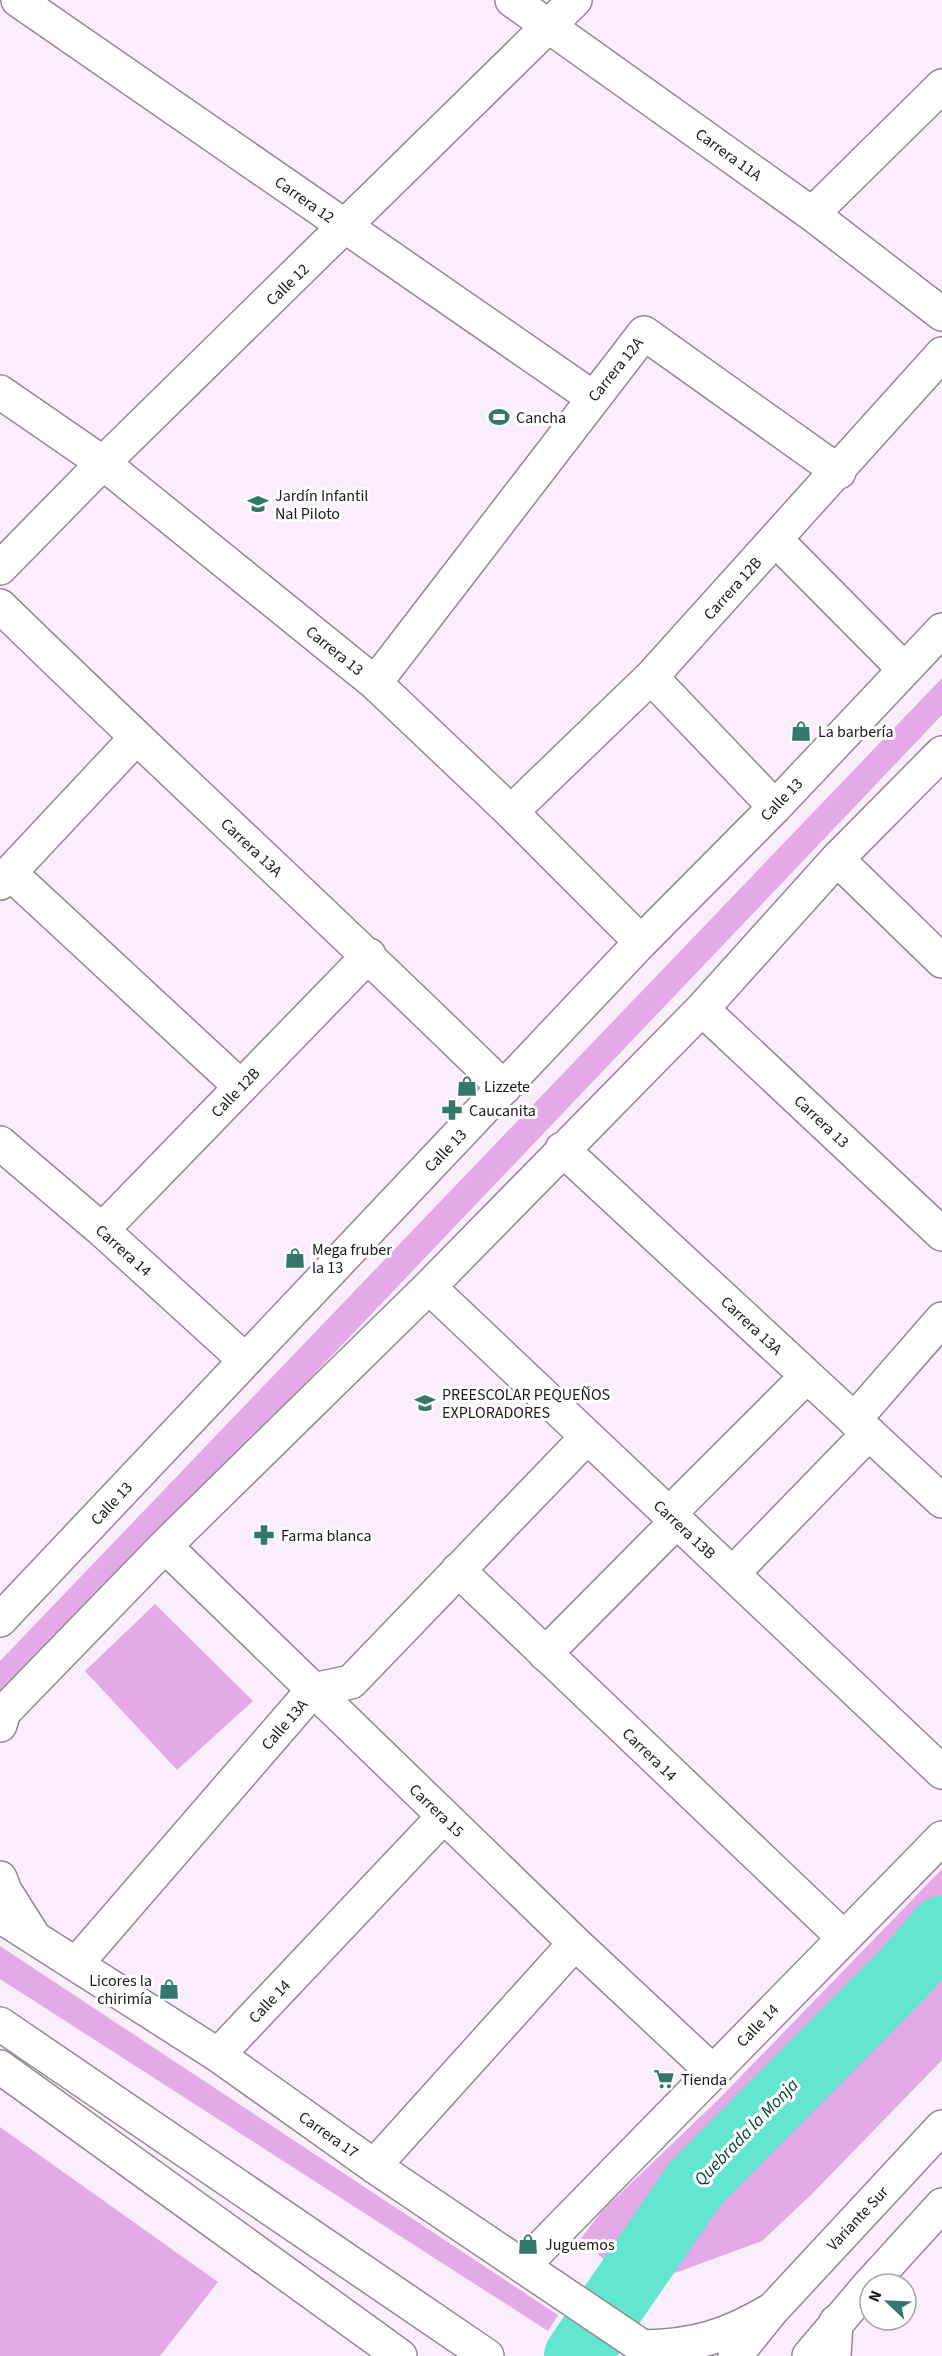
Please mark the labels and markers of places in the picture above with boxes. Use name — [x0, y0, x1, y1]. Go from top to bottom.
sports icon: Cancha — [487, 405, 511, 429]
place label: Cancha — [516, 407, 566, 429]
place label: Jardín Infantil Nal Piloto — [275, 485, 368, 525]
school or university icon: Jardín Infantil Nal Piloto — [246, 492, 270, 516]
shop icon: La barbería — [789, 719, 813, 743]
place label: La barbería — [818, 721, 894, 743]
shop icon: Lizzete — [455, 1074, 479, 1098]
place label: Lizzete — [484, 1076, 530, 1098]
pharmacy icon: Caucanita — [440, 1098, 464, 1122]
place label: Caucanita — [469, 1100, 536, 1122]
place label: Mega fruber la 13 — [312, 1239, 392, 1279]
shop icon: Mega fruber la 13 — [283, 1246, 307, 1270]
place label: PREESCOLAR PEQUEÑOS EXPLORADORES — [442, 1384, 610, 1424]
school or university icon: PREESCOLAR PEQUEÑOS EXPLORADORES — [413, 1391, 437, 1415]
pharmacy icon: Farma blanca — [252, 1523, 276, 1547]
place label: Farma blanca — [281, 1525, 371, 1547]
place label: Licores la chirimía — [89, 1970, 152, 2010]
shop icon: Licores la chirimía — [157, 1977, 181, 2001]
supermarket icon: Tienda — [652, 2067, 676, 2091]
place label: Tienda — [681, 2069, 727, 2091]
shop icon: Juguemos — [516, 2232, 540, 2256]
place label: Juguemos — [545, 2234, 615, 2256]

